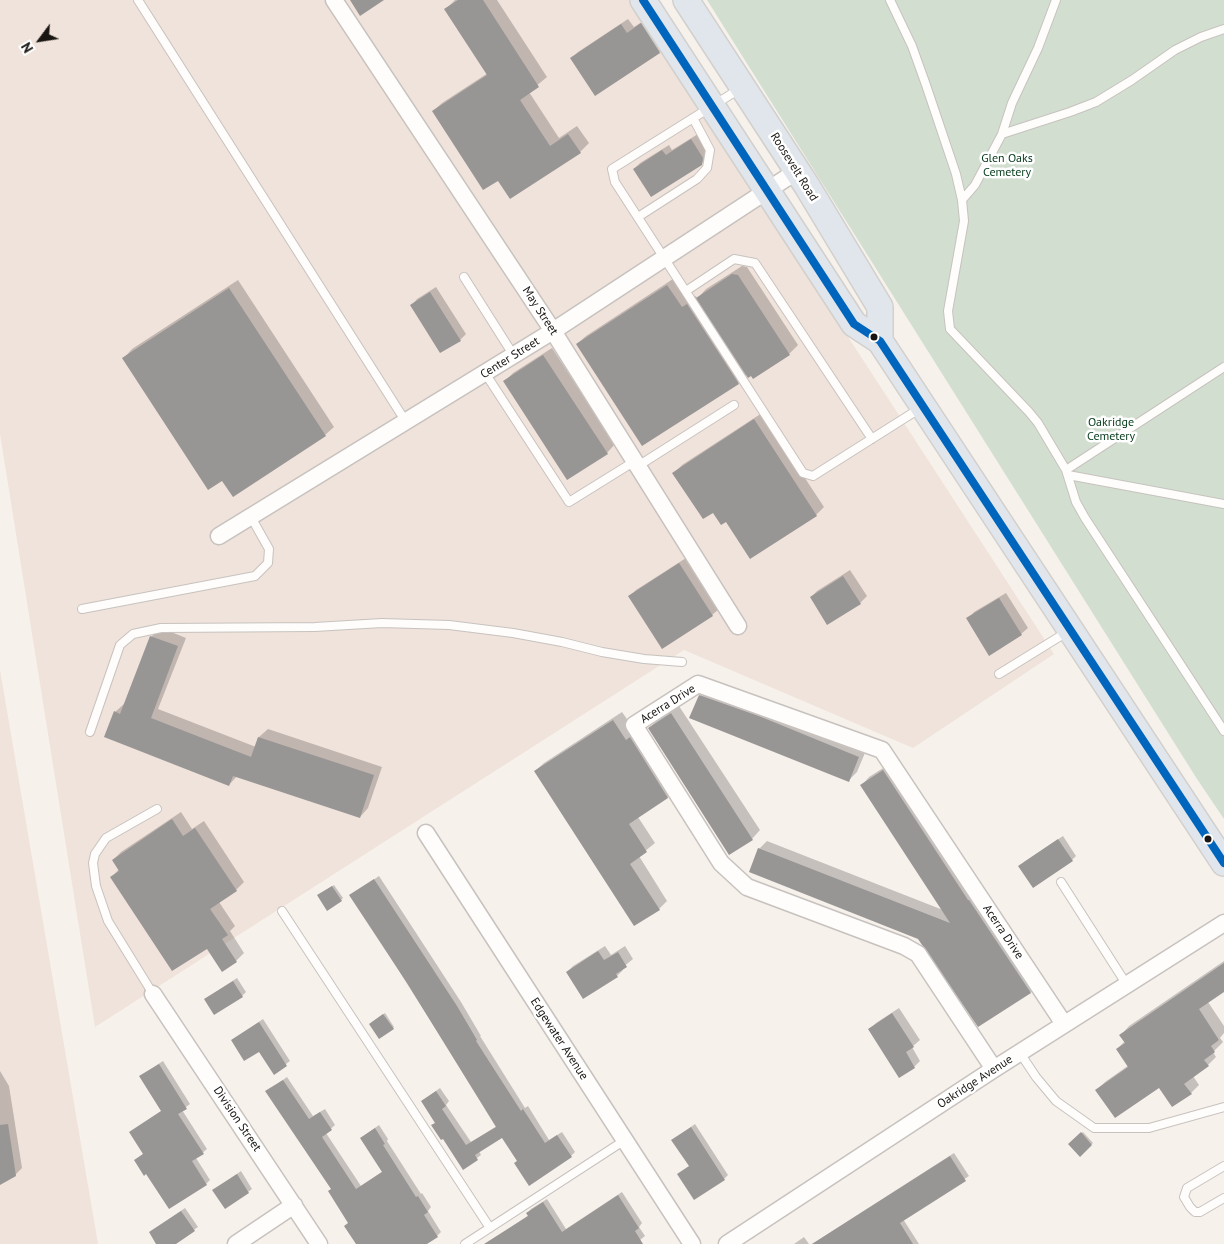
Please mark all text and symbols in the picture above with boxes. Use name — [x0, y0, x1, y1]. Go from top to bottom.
north arrow — [15, 15, 65, 65]
text: N — [17, 39, 37, 56]
street label: Roosevelt Road — [767, 130, 821, 204]
park label: Glen Oaks Cemetery — [981, 152, 1033, 180]
street label: May Street — [519, 284, 561, 338]
unlabelled marker — [869, 332, 879, 342]
street label: Center Street — [478, 334, 542, 382]
park label: Oakridge Cemetery — [1087, 416, 1135, 444]
street label: Acerra Drive — [638, 681, 698, 727]
unlabelled marker — [1203, 834, 1213, 844]
street label: Acerra Drive — [980, 902, 1026, 962]
street label: Edgewater Avenue — [527, 995, 591, 1083]
street label: Oakridge Avenue — [935, 1052, 1015, 1112]
street label: Division Street — [210, 1084, 264, 1154]

